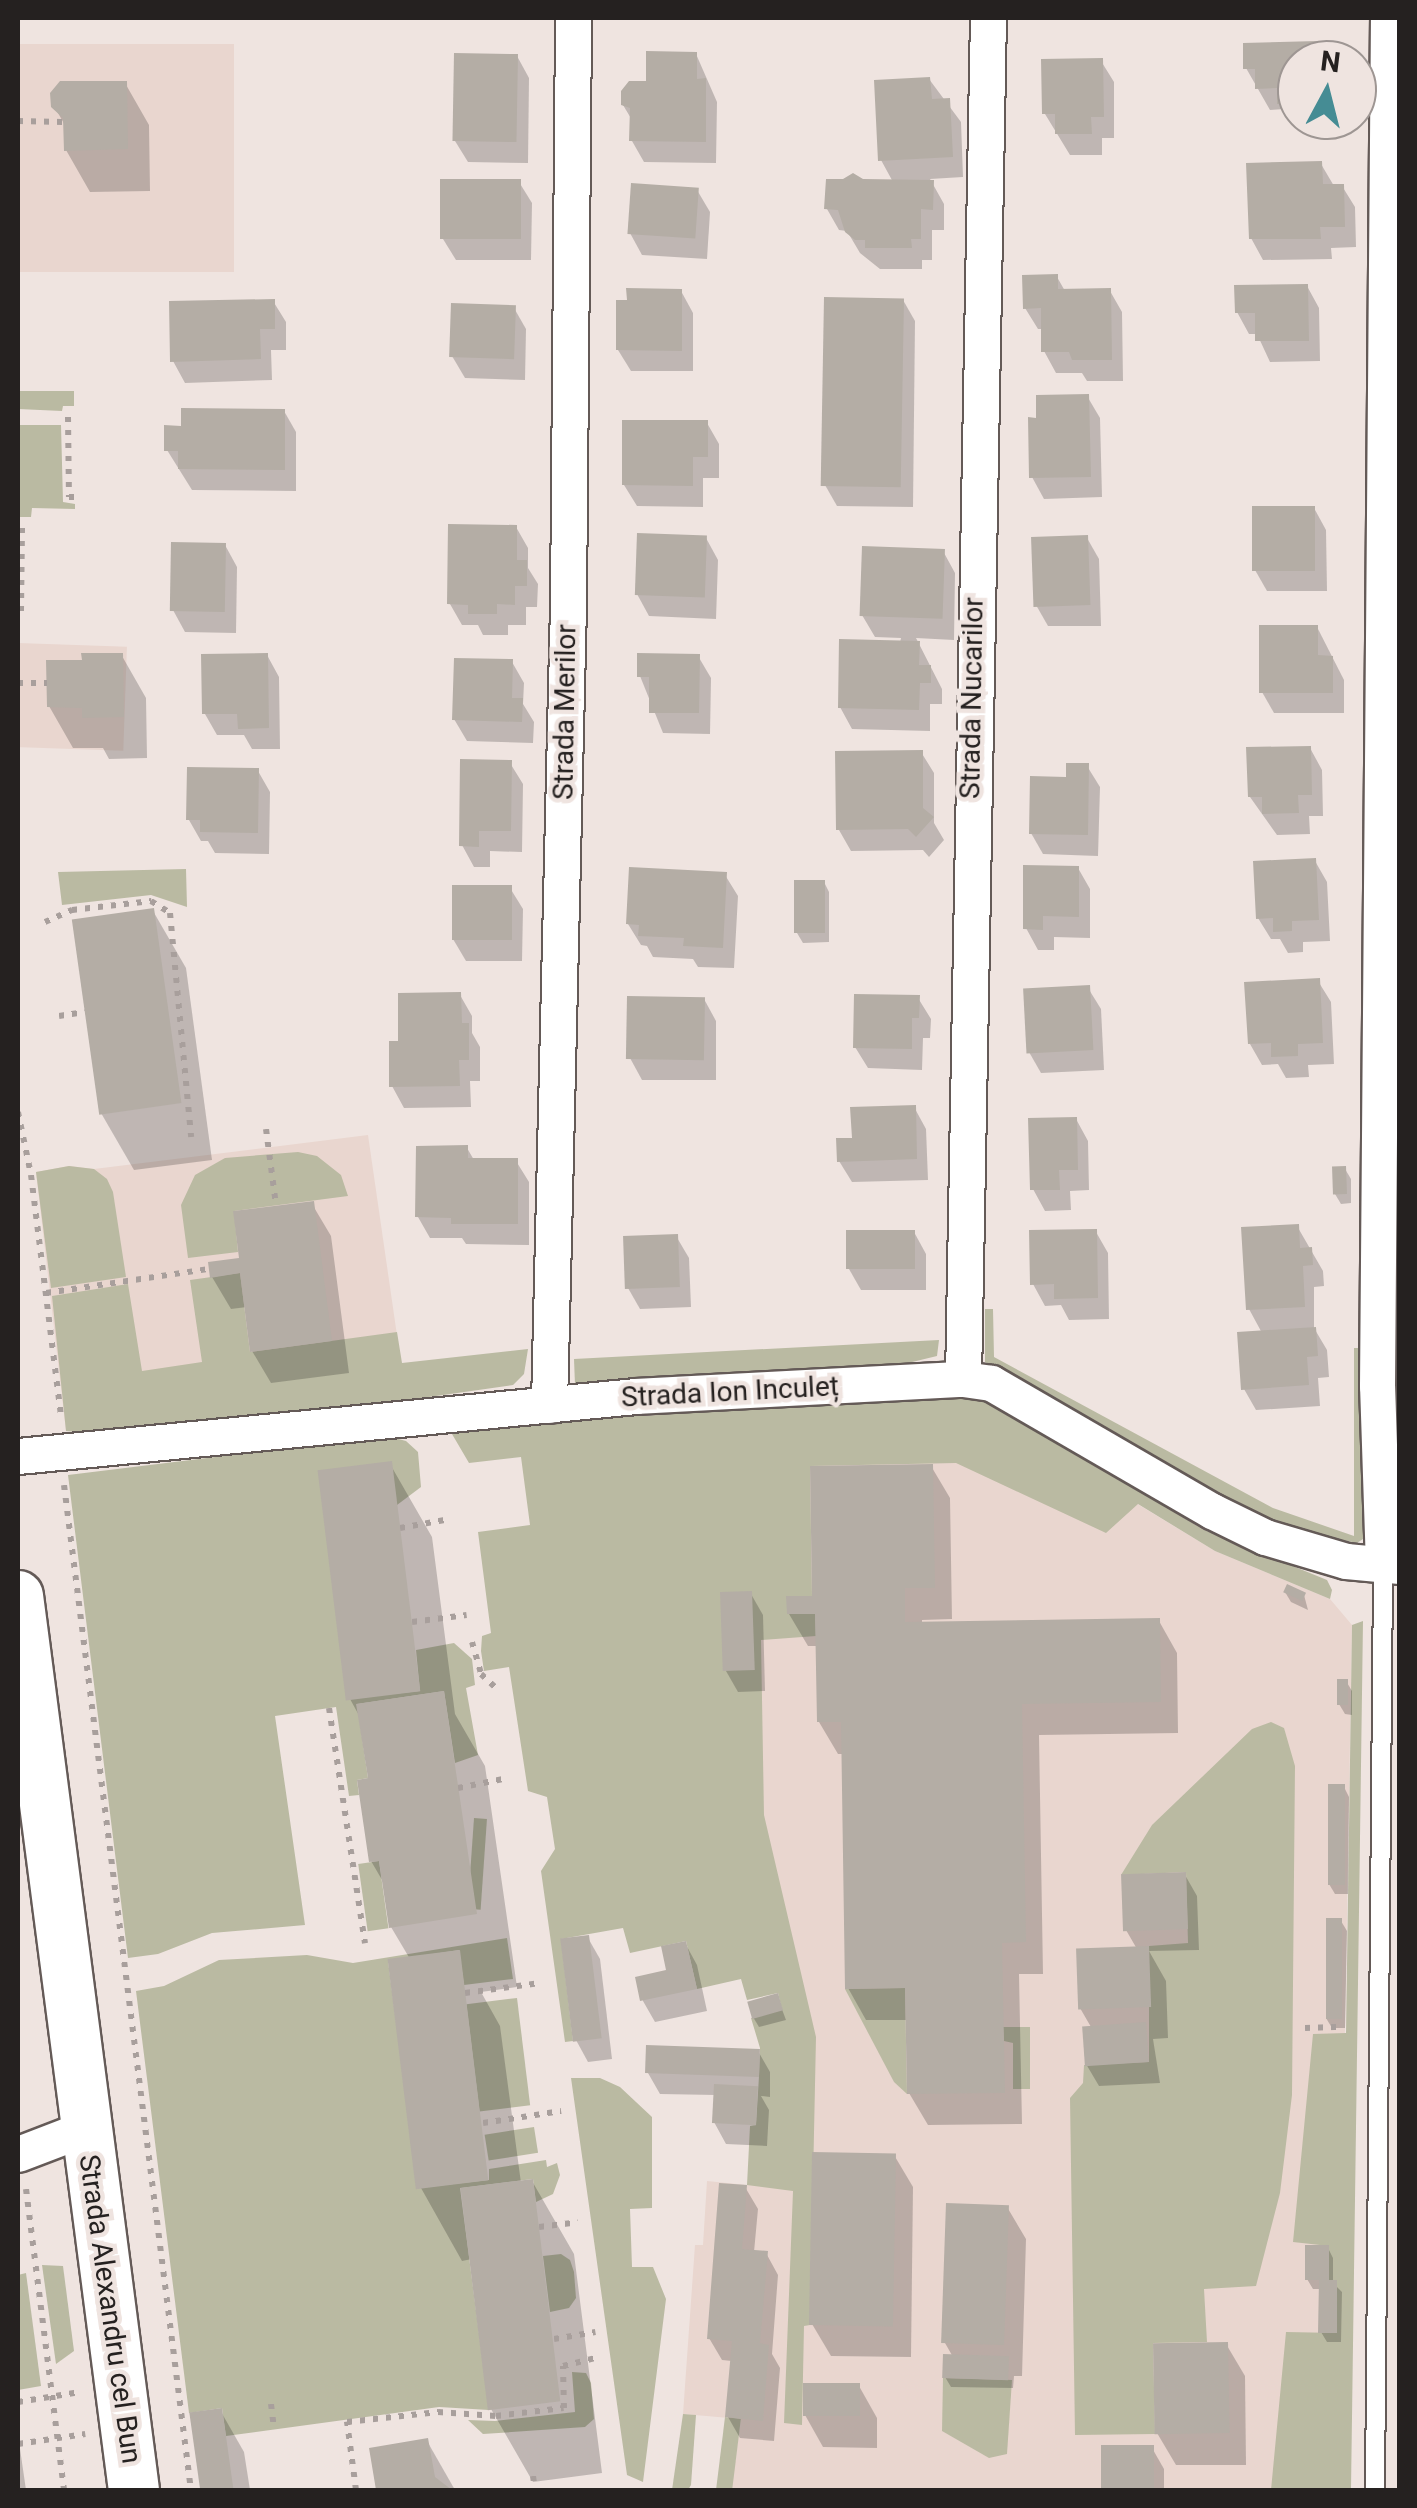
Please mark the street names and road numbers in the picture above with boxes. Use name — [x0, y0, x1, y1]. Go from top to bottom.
street label: Strada Nucarilor — [953, 597, 991, 799]
street label: Strada Merilor — [547, 624, 583, 800]
street label: Strada Ion Inculeț — [620, 1370, 840, 1414]
street label: Strada Alexandru cel Bun — [72, 2152, 148, 2466]

